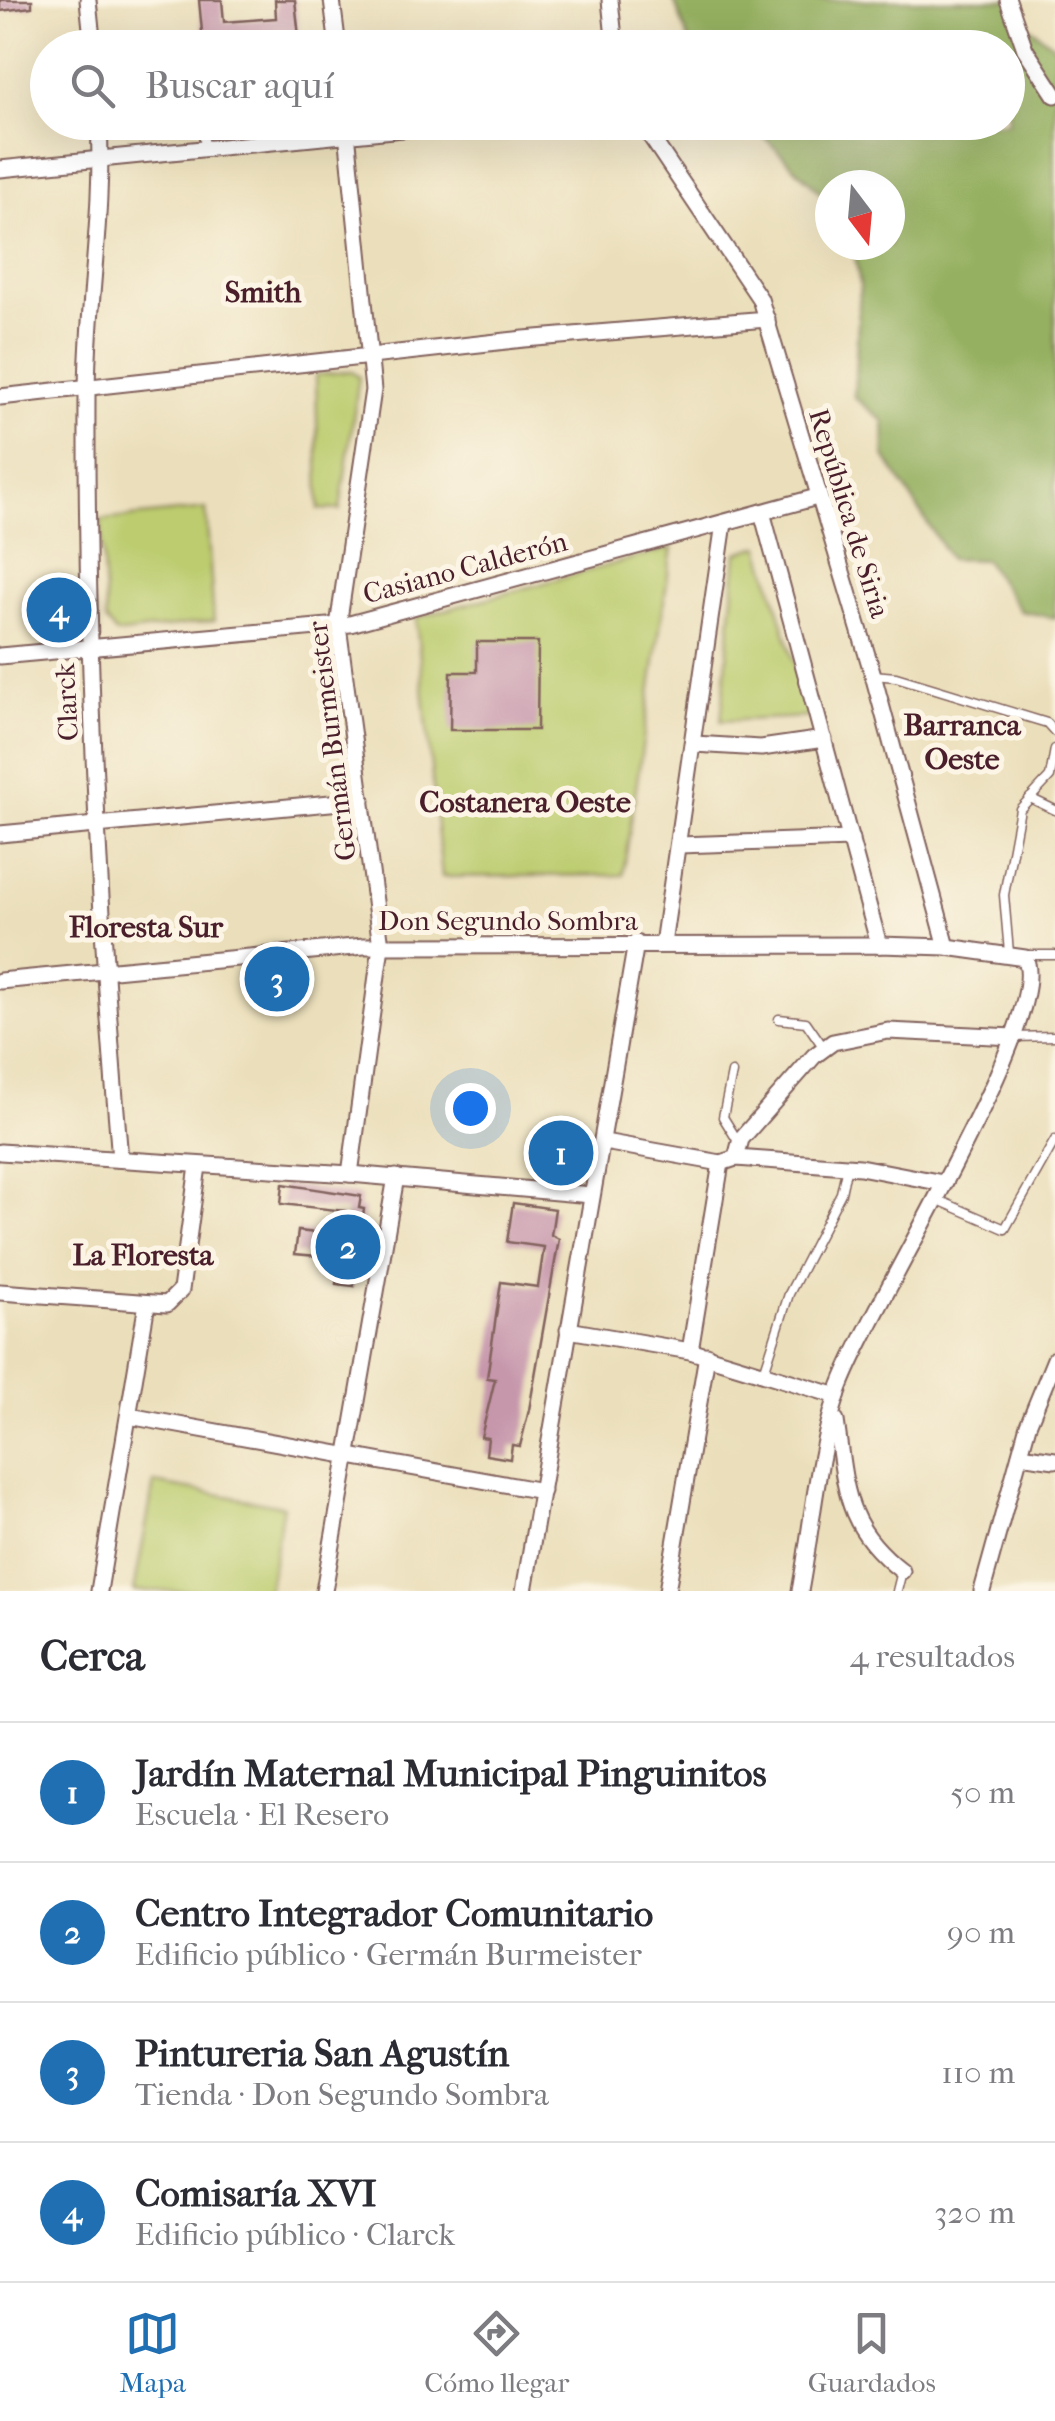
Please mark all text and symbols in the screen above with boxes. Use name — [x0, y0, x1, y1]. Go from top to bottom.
search box — [30, 30, 1025, 140]
icon: search — [65, 58, 120, 113]
text: Buscar aquí — [145, 63, 334, 108]
north arrow — [815, 170, 905, 260]
district label: Smith — [225, 275, 302, 310]
street label: República de Siria — [802, 405, 897, 623]
street label: Casiano Calderón — [359, 524, 571, 611]
pin: 4 — [27, 572, 92, 648]
street label: Germán Burmeister — [300, 619, 363, 863]
street label: Clarck — [48, 662, 85, 742]
district label: Barranca Oeste — [903, 708, 1022, 777]
district label: Costanera Oeste — [419, 785, 631, 820]
street label: Don Segundo Sombra — [378, 904, 639, 937]
district label: Floresta Sur — [69, 910, 224, 945]
pin: 3 — [244, 942, 310, 1016]
your location — [445, 1083, 496, 1134]
pin: 1 — [528, 1116, 594, 1190]
pin: 2 — [316, 1210, 380, 1284]
district label: La Floresta — [73, 1238, 215, 1273]
text: Cerca — [40, 1632, 145, 1681]
text: 4 resultados — [850, 1638, 1015, 1675]
text: Jardín Maternal Municipal Pinguinitos — [135, 1751, 767, 1796]
text: 1 — [67, 1774, 78, 1811]
text: 50 m — [950, 1774, 1015, 1811]
text: Escuela · El Resero — [135, 1796, 389, 1833]
text: Centro Integrador Comunitario — [135, 1891, 653, 1936]
text: 2 — [64, 1914, 81, 1951]
text: 90 m — [947, 1914, 1015, 1951]
text: Edificio público · Germán Burmeister — [135, 1936, 642, 1973]
text: Pintureria San Agustín — [135, 2031, 509, 2076]
text: 3 — [66, 2054, 79, 2091]
text: 110 m — [941, 2054, 1015, 2091]
text: Tienda · Don Segundo Sombra — [135, 2076, 549, 2113]
text: Comisaría XVI — [135, 2171, 377, 2216]
text: 4 — [63, 2194, 82, 2231]
text: 320 m — [934, 2194, 1015, 2231]
text: Edificio público · Clarck — [135, 2216, 455, 2253]
tab: Mapa — [119, 2306, 186, 2399]
tab: Cómo llegar — [424, 2306, 569, 2399]
tab: Guardados — [808, 2306, 936, 2399]

